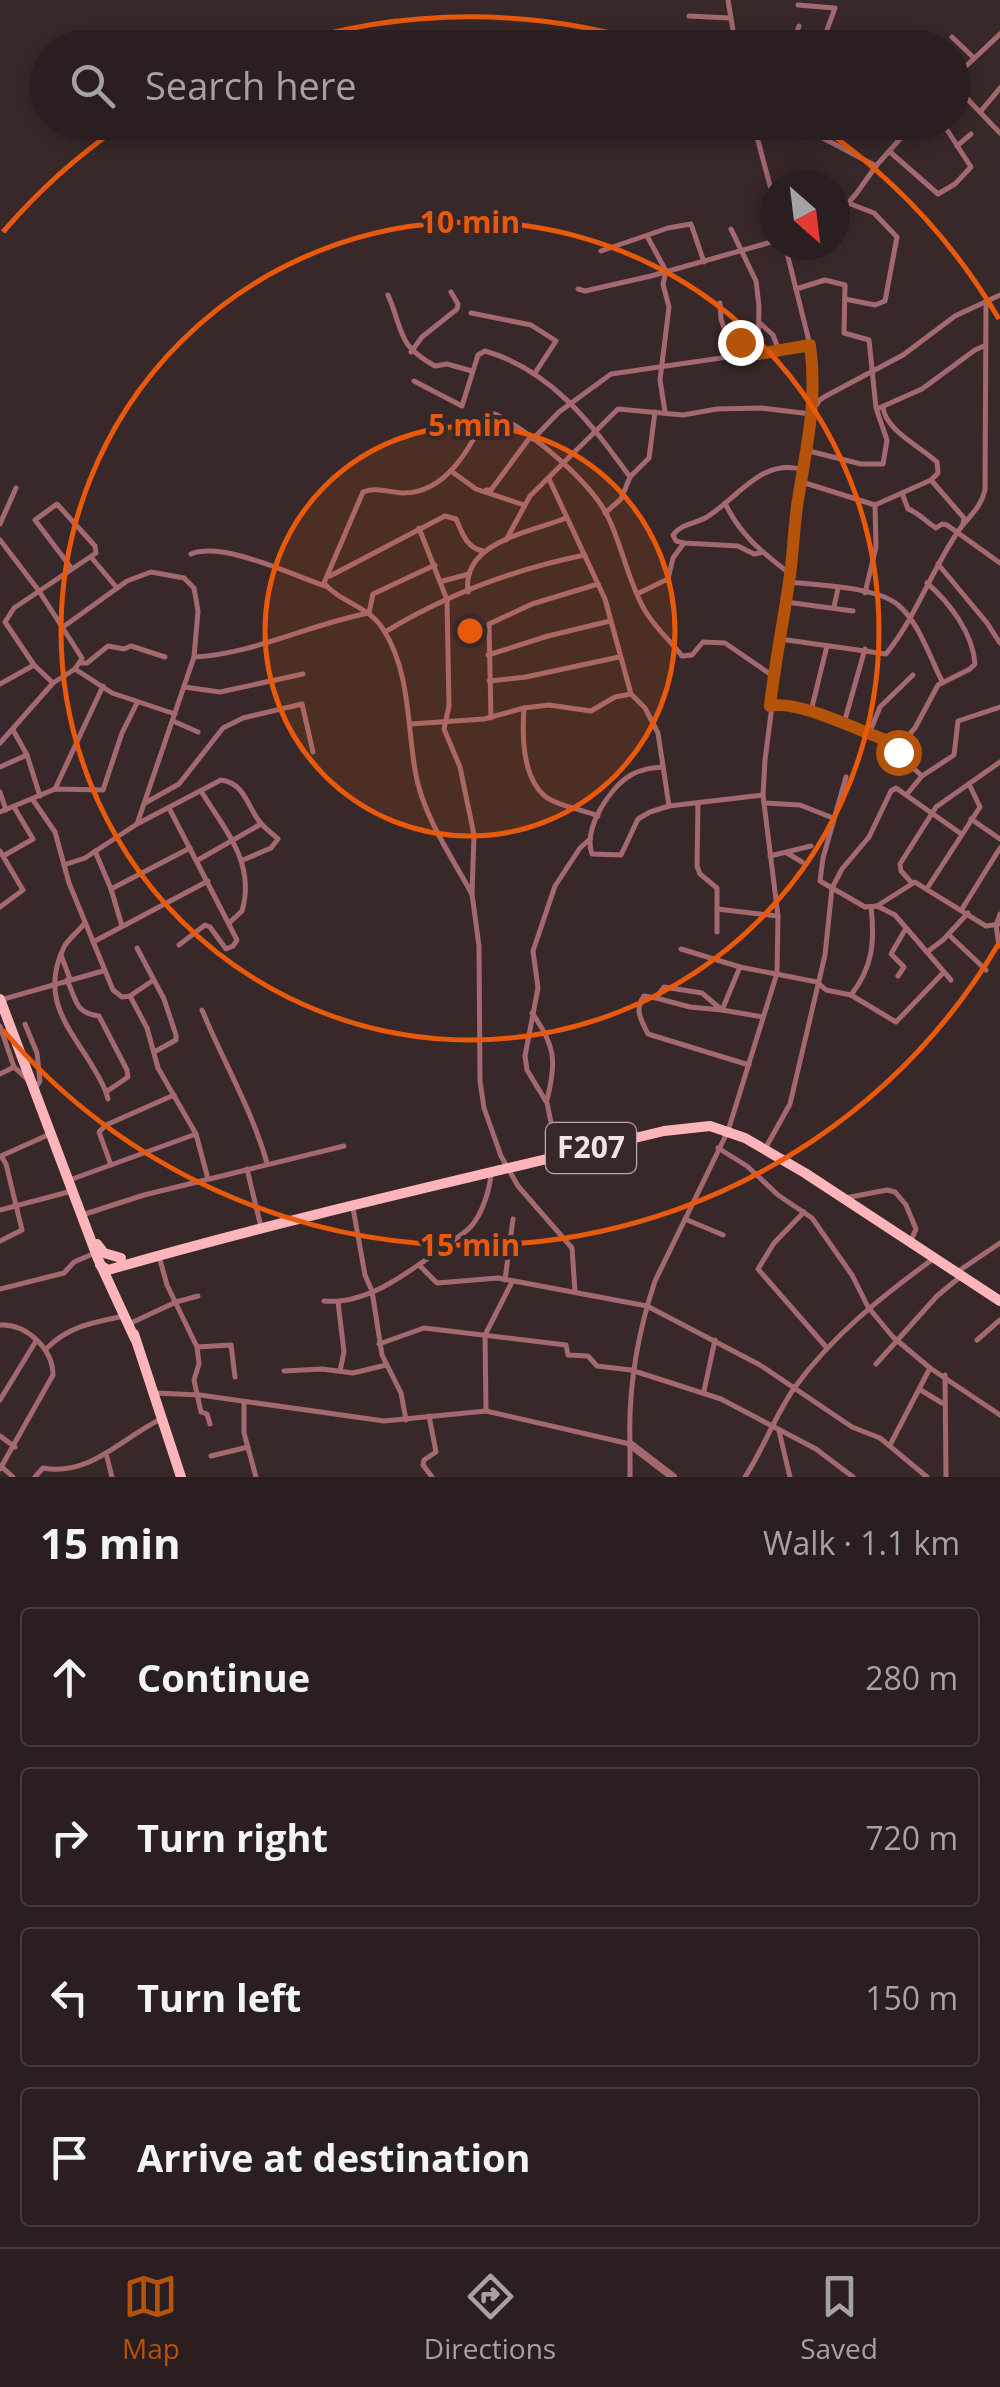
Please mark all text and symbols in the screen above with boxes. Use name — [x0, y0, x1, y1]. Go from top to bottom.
search box — [30, 30, 970, 140]
icon: search — [65, 58, 120, 113]
text: Search here — [145, 59, 357, 111]
north arrow — [760, 170, 850, 260]
text: 10 min — [420, 201, 520, 242]
route end — [718, 320, 764, 366]
text: 5 min — [428, 404, 512, 445]
centre of rings — [452, 613, 488, 649]
route start — [876, 730, 922, 776]
road number: F207 — [546, 1123, 636, 1173]
text: 15 min — [420, 1224, 520, 1265]
text: 15 min — [40, 1514, 181, 1571]
text: Walk · 1.1 km — [763, 1521, 960, 1564]
icon: ahead — [42, 1650, 97, 1705]
text: Continue — [137, 1651, 310, 1703]
text: 280 m — [865, 1656, 958, 1699]
icon: right — [42, 1810, 97, 1865]
text: Turn right — [137, 1811, 328, 1863]
text: 720 m — [865, 1816, 958, 1859]
icon: left — [42, 1970, 97, 2025]
text: Turn left — [137, 1971, 301, 2023]
text: 150 m — [865, 1976, 958, 2019]
icon: arrive — [42, 2130, 97, 2185]
text: Arrive at destination — [137, 2131, 531, 2183]
tab: Map — [122, 2269, 180, 2367]
tab: Directions — [424, 2269, 556, 2367]
tab: Saved — [800, 2269, 878, 2367]

